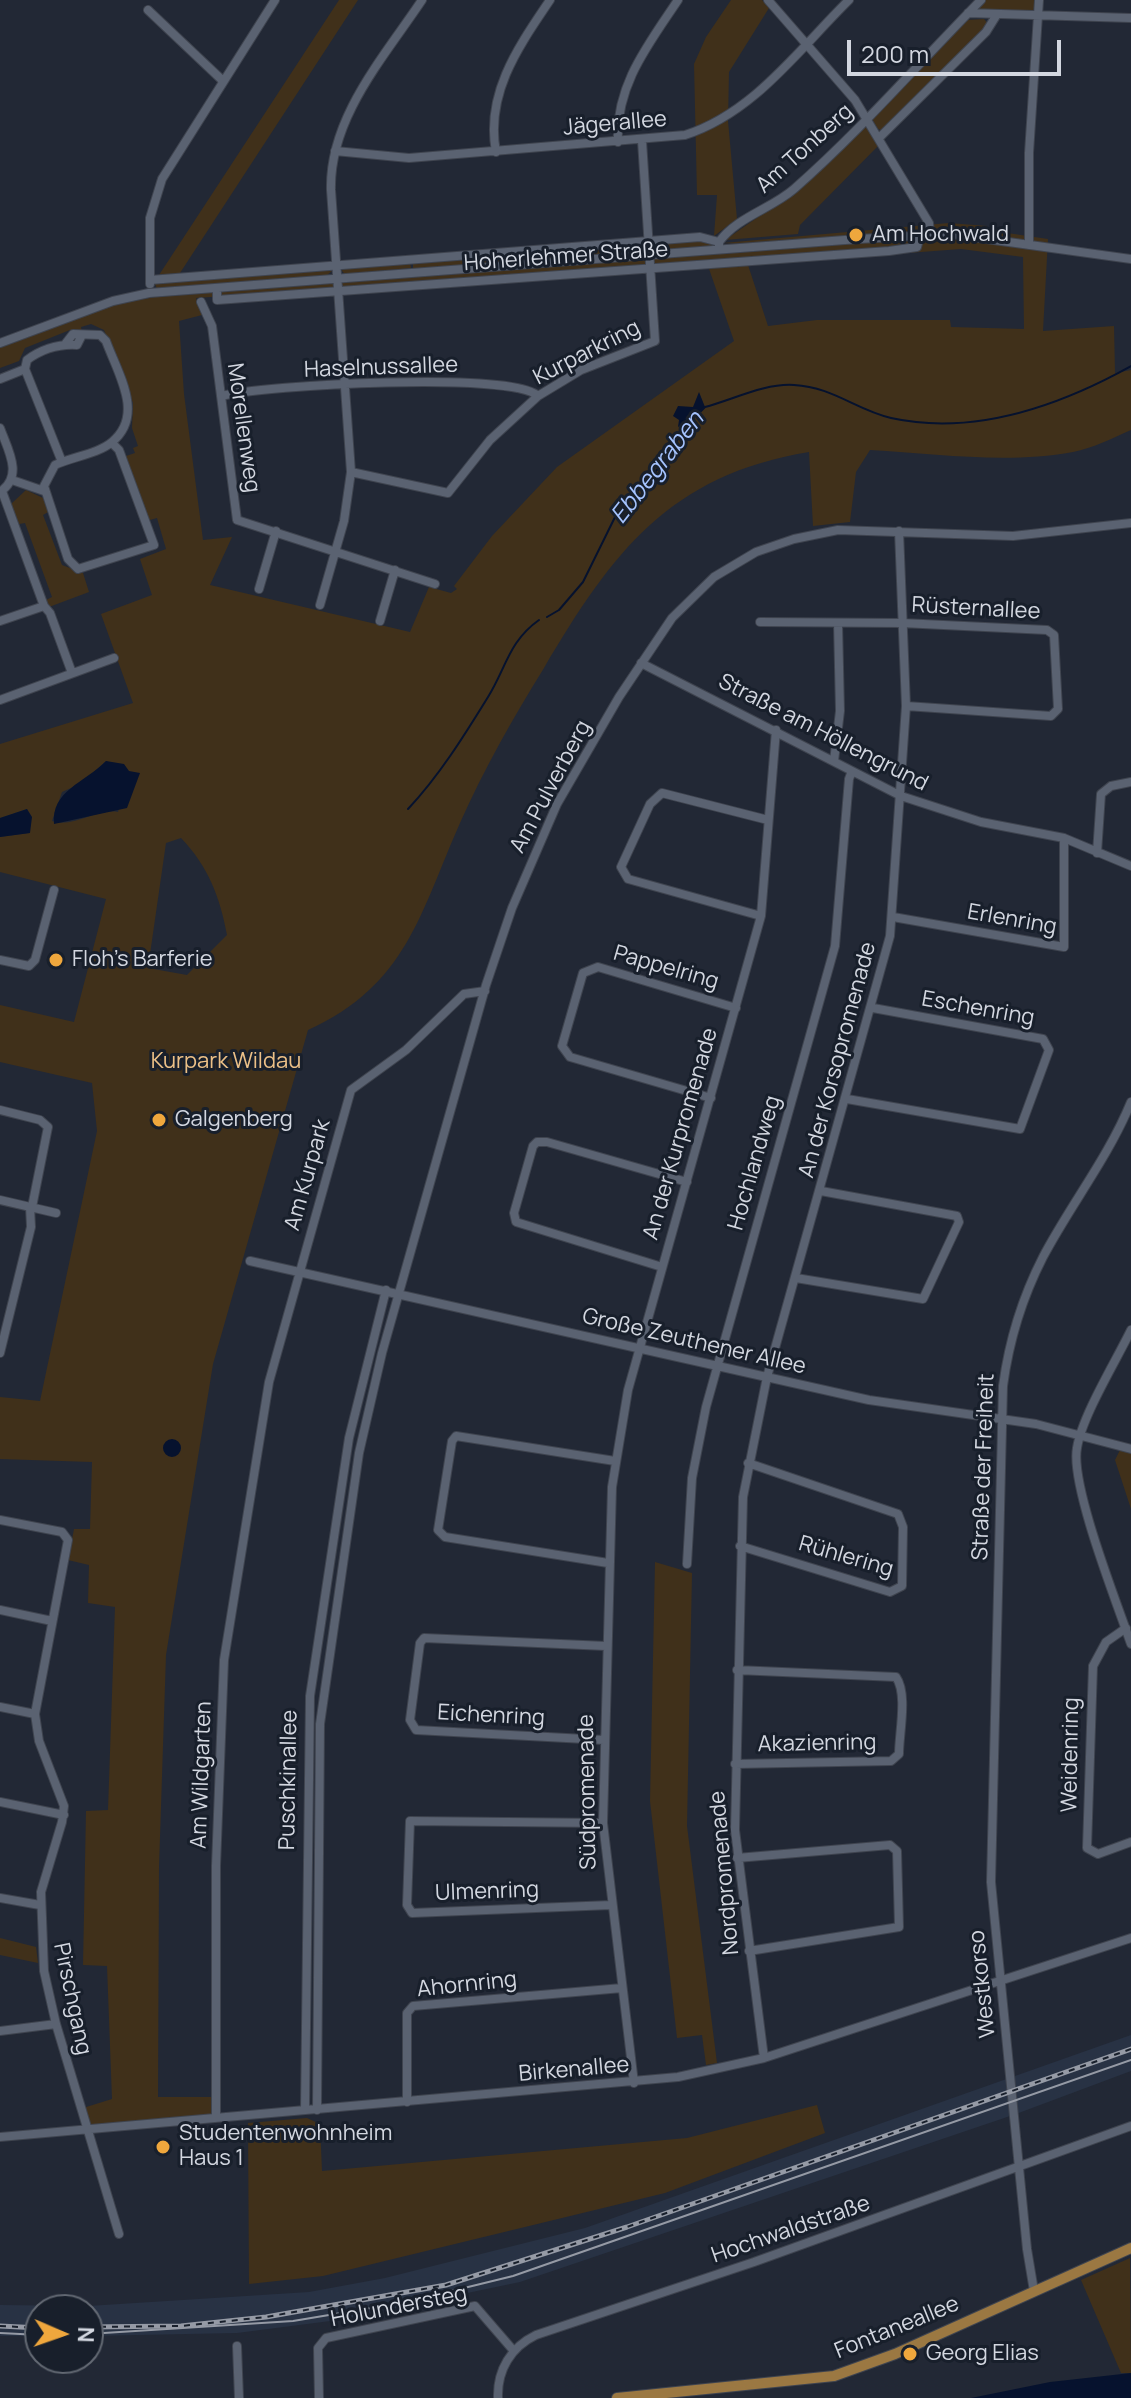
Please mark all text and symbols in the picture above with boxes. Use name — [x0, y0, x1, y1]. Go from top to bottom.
scale bar — [851, 24, 1065, 74]
text: 200 m — [861, 37, 929, 70]
street label: Am Tonberg — [751, 99, 859, 199]
street label: Jägerallee — [562, 106, 668, 142]
place label: Am Hochwald — [872, 222, 1009, 248]
marker: Am Hochwald — [847, 226, 865, 244]
street label: Hoherlehmer Straße — [463, 237, 669, 277]
street label: Kurparkring — [529, 315, 645, 391]
street label: Haselnussallee — [303, 352, 459, 384]
street label: Morellenweg — [221, 362, 265, 494]
water label: Ebbegraben — [605, 406, 711, 530]
street label: Rüsternallee — [911, 592, 1041, 626]
street label: Straße am Höllengrund — [714, 669, 932, 797]
street label: Am Pulverberg — [505, 716, 597, 858]
street label: Erlenring — [965, 899, 1059, 941]
street label: An der Korsopromenade — [794, 939, 882, 1181]
street label: Pappelring — [610, 940, 722, 996]
place label: Floh’s Barferie — [72, 947, 213, 973]
marker: Floh’s Barferie — [47, 951, 65, 969]
street label: Eschenring — [920, 986, 1036, 1032]
street label: An der Kurpromenade — [638, 1025, 724, 1243]
park label: Kurpark Wildau — [151, 1049, 301, 1075]
street label: Hochlandweg — [723, 1093, 787, 1233]
place label: Galgenberg — [175, 1107, 293, 1133]
marker: Galgenberg — [150, 1111, 168, 1129]
street label: Am Kurpark — [280, 1116, 336, 1234]
street label: Große Zeuthener Allee — [580, 1303, 808, 1381]
street label: Straße der Freiheit — [968, 1373, 1000, 1561]
street label: Rühlering — [796, 1531, 896, 1583]
street label: Weidenring — [1057, 1697, 1085, 1813]
street label: Eichenring — [437, 1700, 545, 1732]
street label: Am Wildgarten — [186, 1701, 218, 1849]
street label: Puschkinallee — [275, 1710, 303, 1850]
street label: Südpromenade — [573, 1714, 603, 1870]
street label: Akazienring — [757, 1730, 877, 1758]
street label: Nordpromenade — [705, 1790, 745, 1956]
street label: Ulmenring — [435, 1877, 539, 1907]
street label: Westkorso — [964, 1929, 1002, 2039]
street label: Pirschgang — [47, 1940, 97, 2058]
street label: Ahornring — [416, 1967, 518, 2003]
street label: Birkenallee — [518, 2052, 630, 2088]
place label: Studentenwohnheim Haus 1 — [179, 2121, 392, 2172]
marker: Studentenwohnheim Haus 1 — [154, 2138, 172, 2156]
street label: Hochwaldstraße — [708, 2190, 874, 2270]
street label: Holundersteg — [329, 2281, 469, 2333]
street label: Fontaneallee — [831, 2291, 963, 2365]
north arrow — [24, 2294, 104, 2374]
text: N — [71, 2326, 101, 2343]
place label: Georg Elias — [926, 2341, 1039, 2367]
marker: Georg Elias — [901, 2345, 919, 2363]

